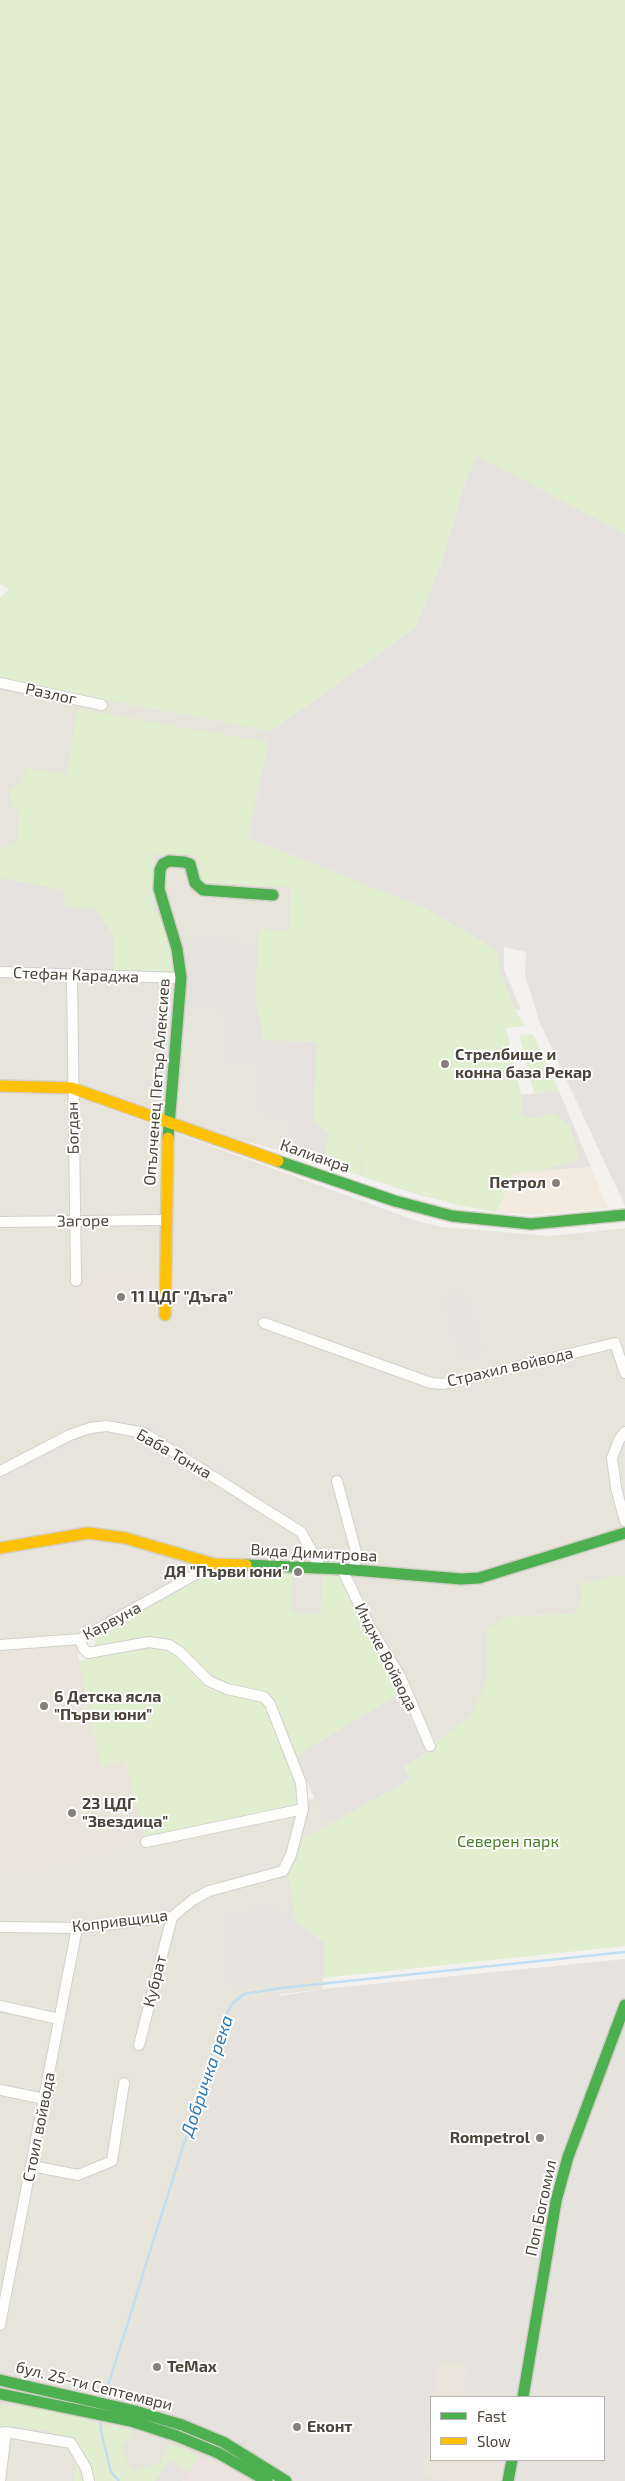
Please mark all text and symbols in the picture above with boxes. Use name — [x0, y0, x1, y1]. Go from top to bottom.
street label: Разлог — [24, 679, 78, 709]
street label: Стефан Караджа — [13, 963, 139, 987]
street label: Опълченец Петър Алексиев — [140, 978, 174, 1186]
place label: Стрелбище и конна база Рекар — [455, 1045, 592, 1083]
marker: Стрелбище и конна база Рекар — [439, 1058, 451, 1070]
street label: Богдан — [63, 1102, 83, 1154]
street label: Калиакра — [278, 1135, 352, 1177]
place label: Петрол — [489, 1173, 546, 1193]
marker: Петрол — [550, 1177, 562, 1189]
street label: Загоре — [57, 1211, 109, 1231]
place label: 11 ЦДГ "Дъга" — [131, 1287, 233, 1307]
marker: 11 ЦДГ "Дъга" — [115, 1291, 127, 1303]
street label: Страхил войвода — [445, 1343, 575, 1391]
street label: Баба Тонка — [133, 1425, 215, 1483]
street label: Вида Димитрова — [250, 1540, 378, 1566]
place label: ДЯ "Първи юни" — [164, 1562, 288, 1582]
marker: ДЯ "Първи юни" — [292, 1566, 304, 1578]
street label: Карвуна — [80, 1598, 144, 1644]
street label: Индже Войвода — [350, 1600, 422, 1714]
place label: 6 Детска ясла "Първи юни" — [54, 1687, 161, 1725]
marker: 6 Детска ясла "Първи юни" — [38, 1700, 50, 1712]
place label: 23 ЦДГ "Звездица" — [82, 1794, 168, 1832]
marker: 23 ЦДГ "Звездица" — [66, 1807, 78, 1819]
park label: Северен парк — [457, 1832, 559, 1852]
street label: Копривщица — [71, 1906, 169, 1936]
street label: Кубрат — [139, 1953, 171, 2009]
water label: Добричка река — [176, 2012, 238, 2140]
street label: Стоил войвода — [19, 2071, 59, 2183]
place label: Rompetrol — [450, 2128, 530, 2148]
marker: Rompetrol — [534, 2132, 546, 2144]
street label: Поп Богомил — [521, 2158, 561, 2258]
street label: бул. 25-ти Септември — [14, 2357, 174, 2415]
place label: TeMax — [167, 2357, 217, 2377]
marker: TeMax — [151, 2361, 163, 2373]
legend — [430, 2396, 605, 2461]
text: Fast — [477, 2407, 506, 2425]
place label: Еконт — [307, 2417, 353, 2437]
marker: Еконт — [291, 2421, 303, 2433]
text: Slow — [477, 2432, 511, 2450]

